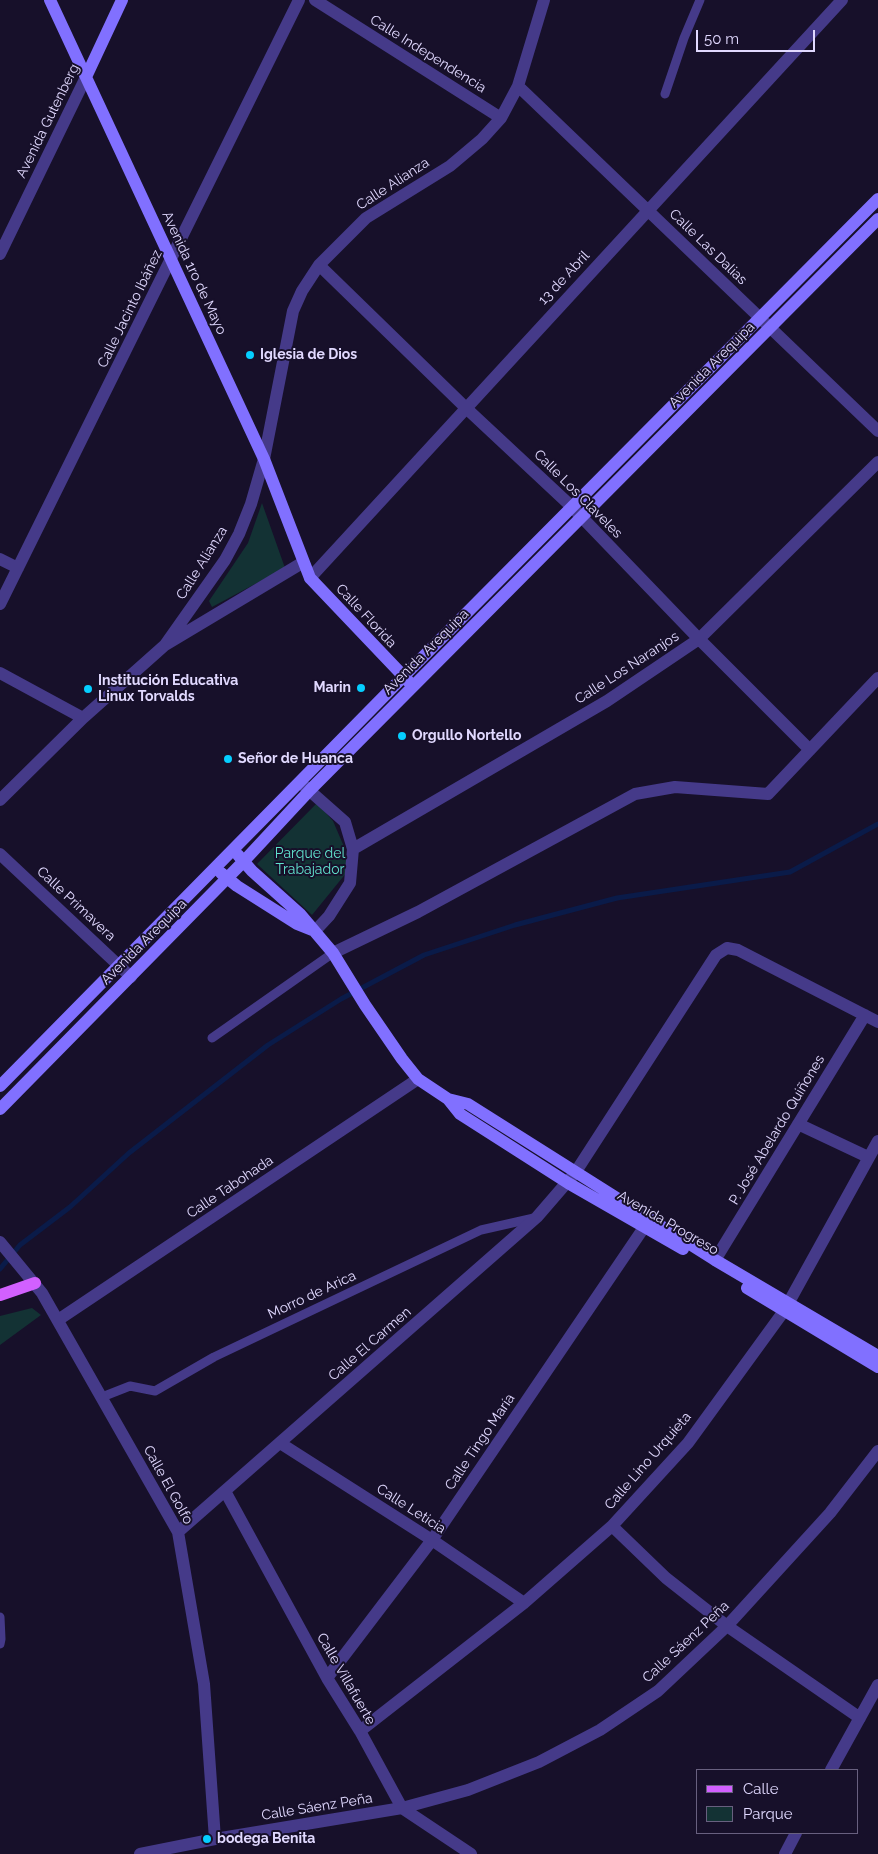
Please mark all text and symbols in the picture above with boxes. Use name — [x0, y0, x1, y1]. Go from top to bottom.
street label: Calle Independencia — [367, 11, 489, 97]
scale bar — [698, 20, 817, 52]
text: 50 m — [704, 30, 739, 48]
street label: Avenida Gutenberg — [13, 61, 83, 181]
street label: Calle Alianza — [354, 154, 432, 214]
street label: Calle Las Dalias — [666, 206, 750, 288]
street label: Avenida 1ro de Mayo — [158, 209, 230, 337]
street label: Calle Jacinto Ibáñez — [94, 247, 166, 371]
street label: 13 de Abril — [535, 248, 593, 308]
street label: Avenida Arequipa — [666, 319, 758, 411]
place label: Iglesia de Dios — [260, 347, 357, 363]
marker: Iglesia de Dios — [244, 349, 256, 361]
street label: Calle Los Claveles — [530, 446, 626, 542]
street label: Calle Alianza — [173, 523, 231, 603]
street label: Calle Florida — [332, 581, 400, 651]
street label: Avenida Arequipa — [380, 606, 472, 698]
street label: Calle Los Naranjos — [572, 628, 682, 708]
place label: Institución Educativa Linux Torvalds — [98, 673, 238, 706]
place label: Marin — [313, 680, 351, 696]
marker: Marin — [355, 682, 367, 694]
marker: Institución Educativa Linux Torvalds — [82, 683, 94, 695]
place label: Orgullo Nortello — [412, 728, 522, 744]
marker: Orgullo Nortello — [396, 730, 408, 742]
place label: Señor de Huanca — [238, 751, 353, 767]
marker: Señor de Huanca — [222, 753, 234, 765]
park label: Parque del Trabajador — [275, 846, 345, 879]
street label: Calle Primavera — [33, 863, 119, 945]
street label: Avenida Arequipa — [98, 896, 190, 988]
street label: P. José Abelardo Quiñones — [726, 1052, 828, 1208]
street label: Calle Tabohada — [184, 1152, 276, 1222]
street label: Avenida Progreso — [614, 1187, 722, 1259]
street label: Morro de Arica — [265, 1267, 359, 1323]
street label: Calle El Carmen — [325, 1304, 415, 1384]
street label: Calle Tingo María — [442, 1391, 518, 1493]
street label: Calle Lino Urquieta — [601, 1409, 695, 1513]
street label: Calle El Golfo — [139, 1443, 197, 1527]
street label: Calle Leticia — [373, 1480, 449, 1538]
street label: Calle Sáenz Peña — [639, 1598, 733, 1686]
street label: Calle Villafuerte — [313, 1630, 379, 1728]
legend — [696, 1769, 858, 1834]
text: Calle — [743, 1780, 778, 1798]
street label: Calle Sáenz Peña — [260, 1790, 374, 1824]
text: Parque — [743, 1805, 792, 1823]
place label: bodega Benita — [217, 1831, 315, 1847]
marker: bodega Benita — [201, 1833, 213, 1845]

